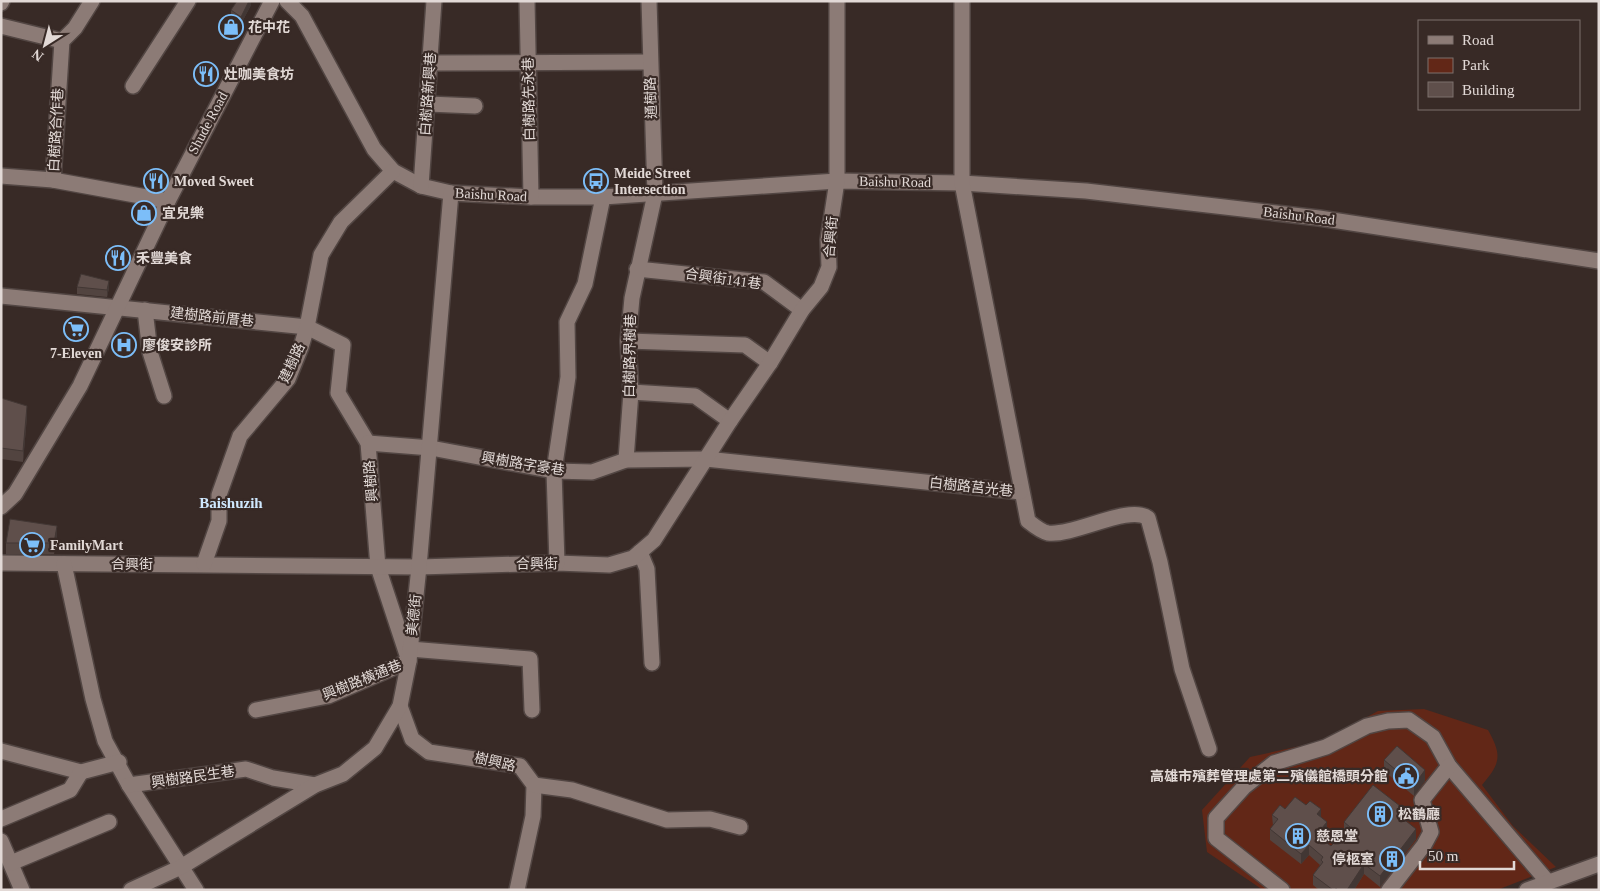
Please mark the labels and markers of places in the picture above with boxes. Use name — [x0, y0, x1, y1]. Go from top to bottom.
shop icon: 花中花 — [218, 14, 244, 40]
place label: 花中花 — [248, 20, 290, 35]
restaurant icon: 灶咖美食坊 — [193, 61, 219, 87]
place label: 灶咖美食坊 — [224, 66, 294, 82]
place label: Meide Street Intersection — [614, 166, 691, 197]
restaurant icon: Moved Sweet — [143, 168, 169, 194]
bus stop icon: Meide Street Intersection — [583, 168, 609, 194]
place label: Moved Sweet — [174, 174, 254, 189]
shop icon: 宜兒樂 — [131, 200, 157, 226]
place label: 宜兒樂 — [162, 205, 204, 221]
restaurant icon: 禾豐美食 — [105, 245, 131, 271]
place label: 禾豐美食 — [136, 250, 192, 266]
supermarket icon: 7-Eleven — [63, 316, 89, 342]
hospital icon: 廖俊安診所 — [111, 332, 137, 358]
place label: 廖俊安診所 — [142, 337, 212, 353]
place label: 7-Eleven — [50, 346, 102, 361]
supermarket icon: FamilyMart — [19, 532, 45, 558]
place label: FamilyMart — [50, 538, 123, 553]
public building icon: 高雄市殯葬管理處第二殯儀館橋頭分館 — [1393, 763, 1419, 789]
place label: 高雄市殯葬管理處第二殯儀館橋頭分館 — [1150, 768, 1388, 784]
building icon: 松鶴廳 — [1367, 801, 1393, 827]
place label: 松鶴廳 — [1398, 806, 1440, 822]
building icon: 慈恩堂 — [1285, 823, 1311, 849]
place label: 慈恩堂 — [1316, 828, 1358, 844]
building icon: 停柩室 — [1379, 846, 1405, 872]
place label: 停柩室 — [1332, 851, 1374, 867]

